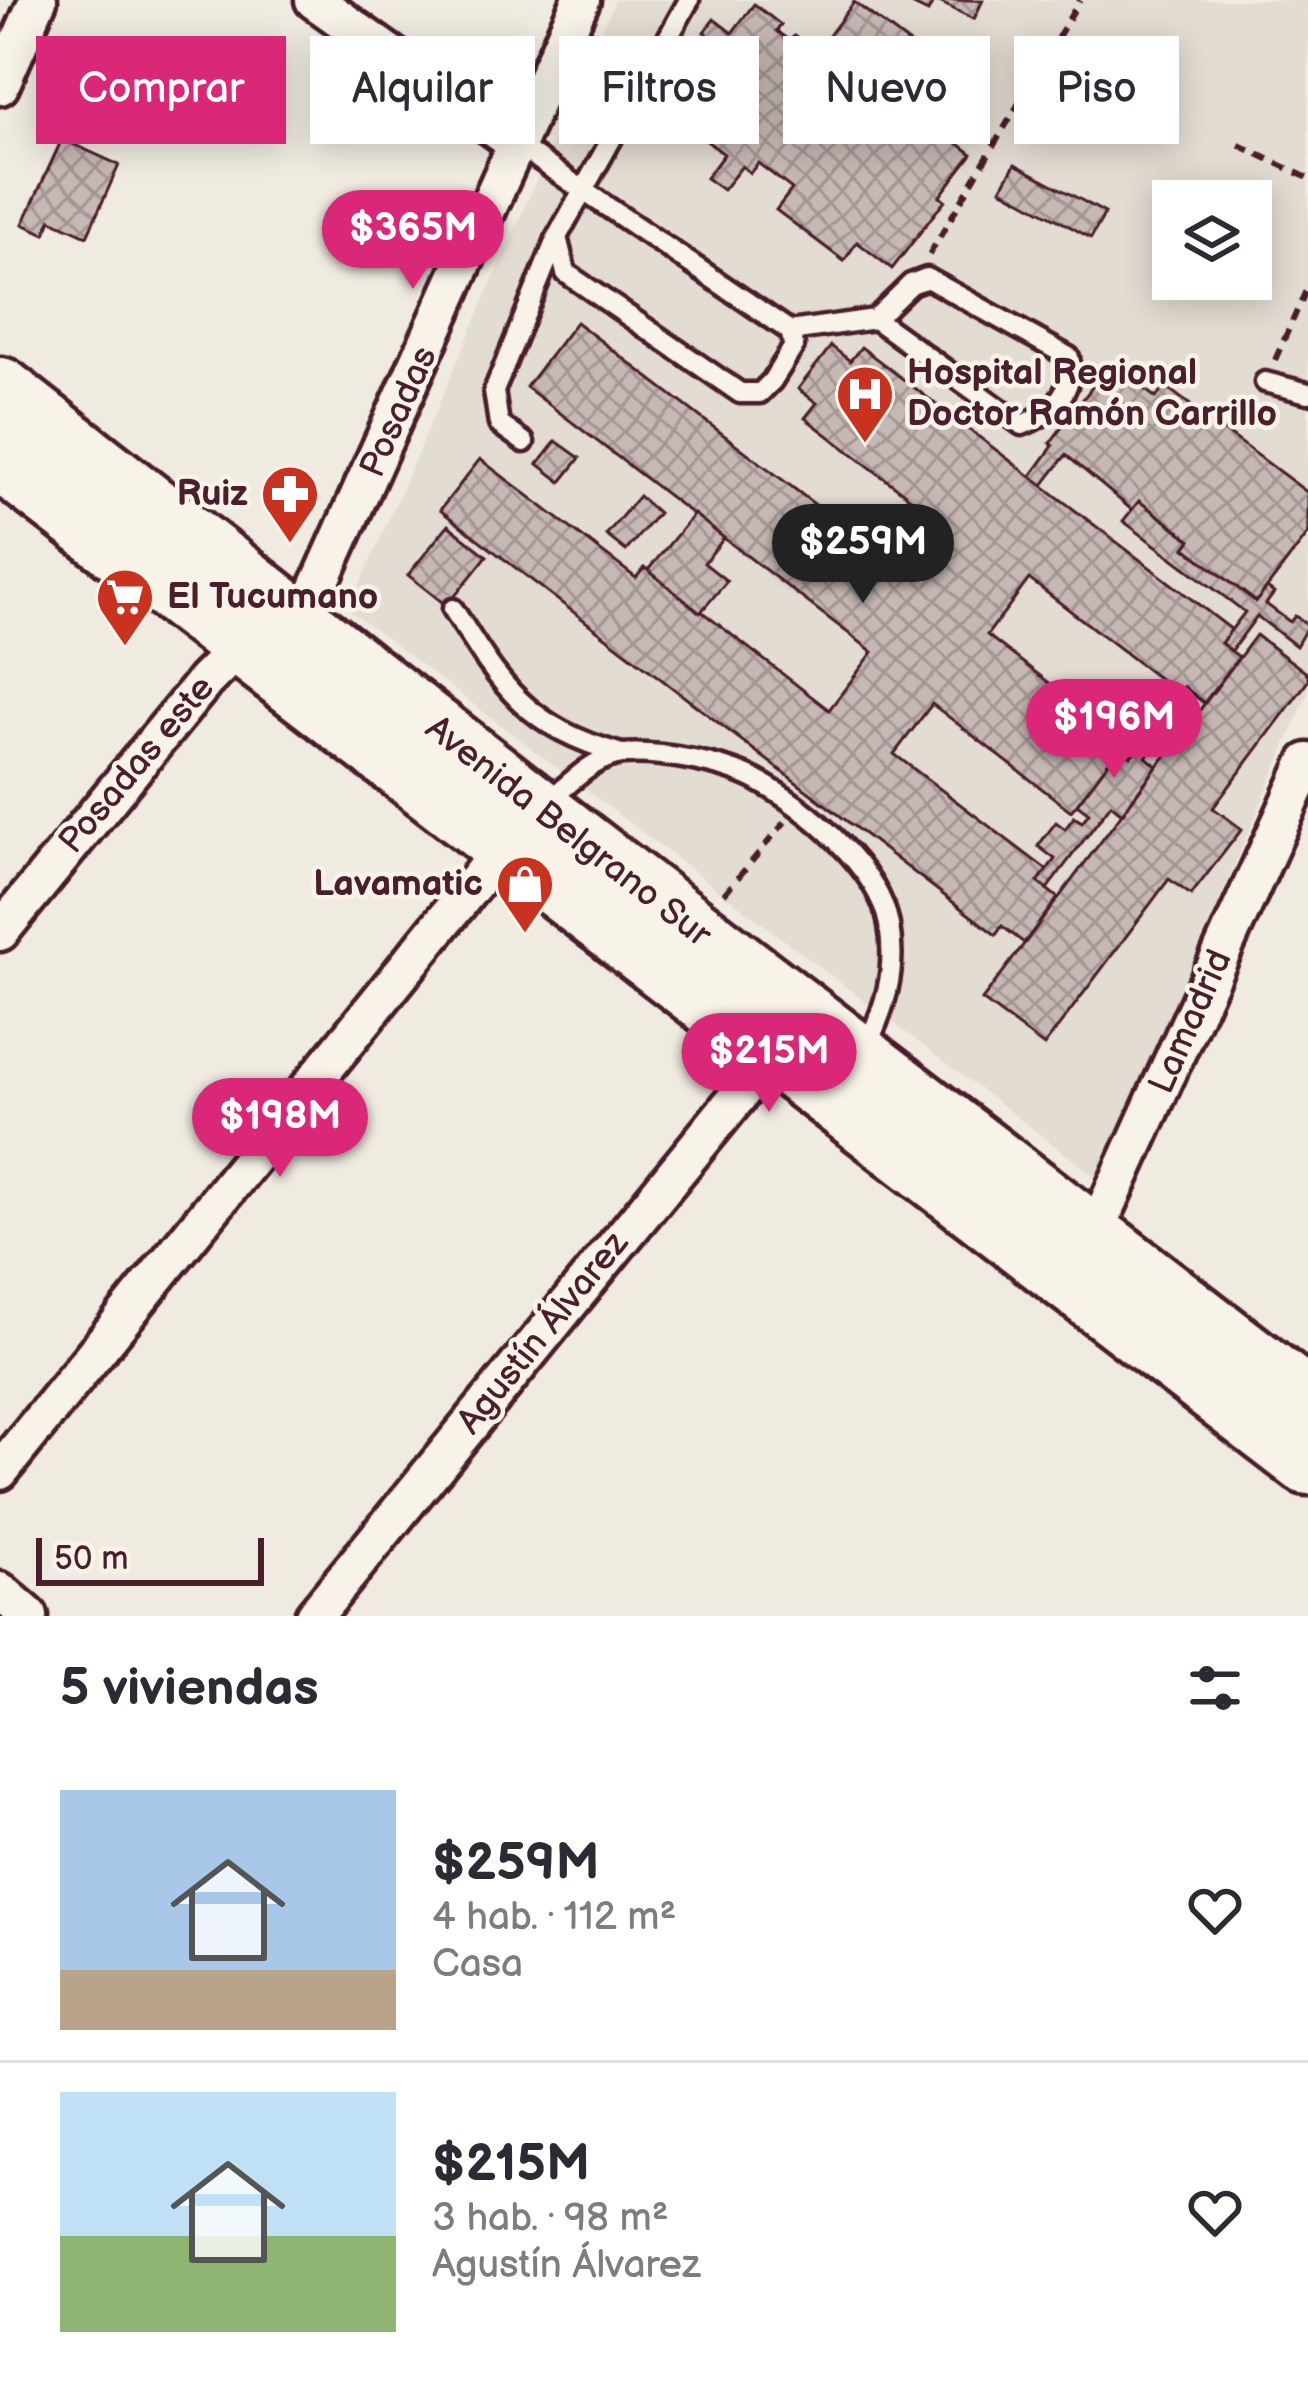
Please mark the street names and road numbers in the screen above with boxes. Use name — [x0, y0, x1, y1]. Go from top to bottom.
street label: Posadas — [351, 340, 447, 484]
street label: Posadas este — [50, 667, 224, 863]
street label: Avenida Belgrano Sur — [417, 707, 720, 957]
street label: Lamadrid — [1140, 943, 1242, 1101]
street label: Agustín Álvarez — [447, 1222, 638, 1443]

